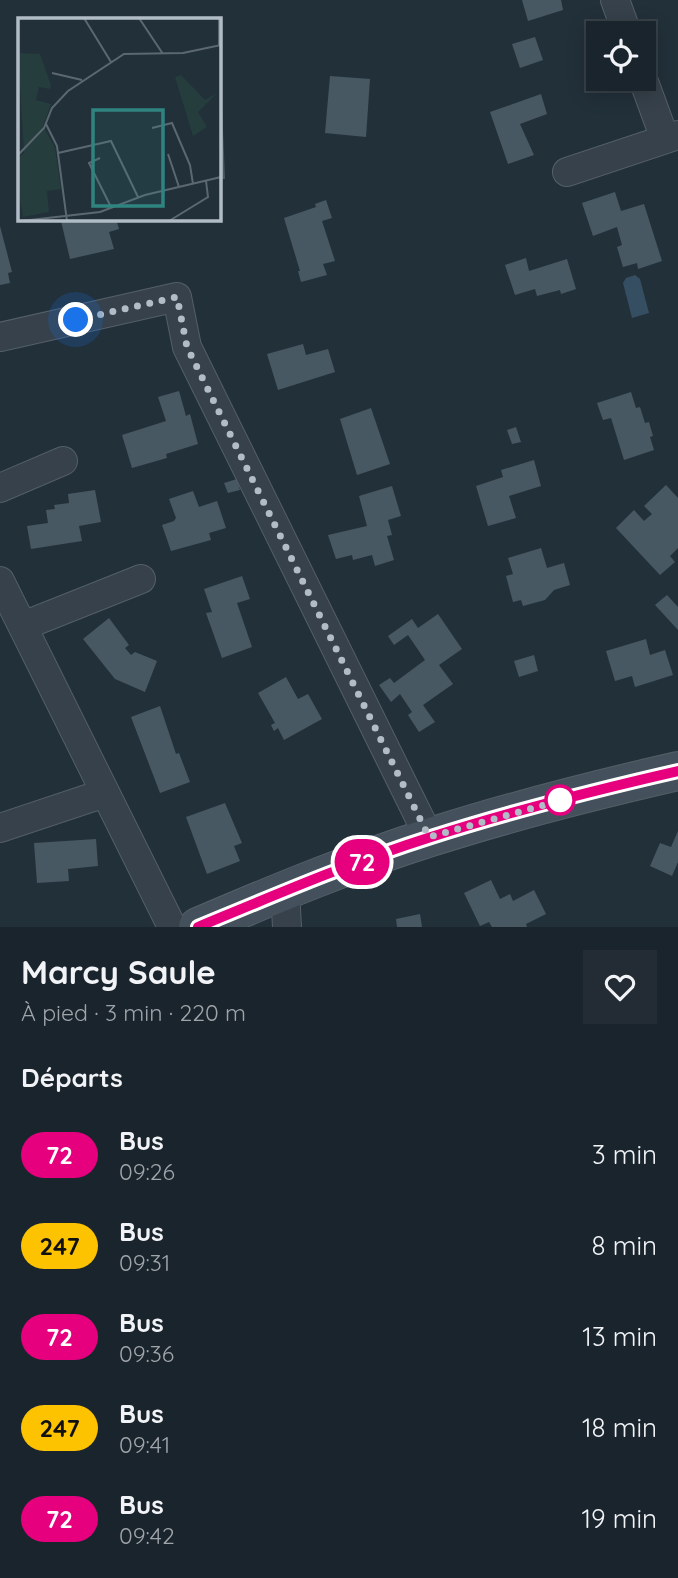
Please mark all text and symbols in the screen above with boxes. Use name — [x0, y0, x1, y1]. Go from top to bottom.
inset map — [18, 18, 220, 220]
map controls — [586, 21, 656, 91]
button: locate — [586, 21, 656, 91]
your location — [58, 302, 93, 337]
unlabelled marker — [545, 785, 575, 815]
line badge: 72 — [330, 839, 394, 885]
text: 72 — [349, 847, 375, 877]
button: heart — [583, 950, 657, 1024]
text: Marcy Saule — [21, 951, 216, 992]
text: À pied · 3 min · 220 m — [21, 998, 246, 1027]
text: Départs — [21, 1061, 123, 1094]
text: Bus — [119, 1124, 164, 1157]
text: 3 min — [592, 1138, 657, 1171]
text: 72 — [46, 1140, 73, 1170]
text: 09:26 — [119, 1157, 175, 1186]
text: Bus — [119, 1215, 164, 1248]
text: 8 min — [592, 1229, 657, 1262]
text: 247 — [39, 1231, 80, 1261]
text: 09:31 — [119, 1248, 170, 1277]
text: Bus — [119, 1306, 164, 1339]
text: 13 min — [582, 1320, 657, 1353]
text: 72 — [46, 1322, 73, 1352]
text: 09:36 — [119, 1339, 174, 1368]
text: Bus — [119, 1397, 164, 1430]
text: 18 min — [582, 1411, 657, 1444]
text: 247 — [39, 1413, 80, 1443]
text: 09:41 — [119, 1430, 170, 1459]
text: Bus — [119, 1488, 164, 1521]
text: 19 min — [581, 1502, 657, 1535]
text: 72 — [46, 1504, 73, 1534]
text: 09:42 — [119, 1521, 175, 1550]

